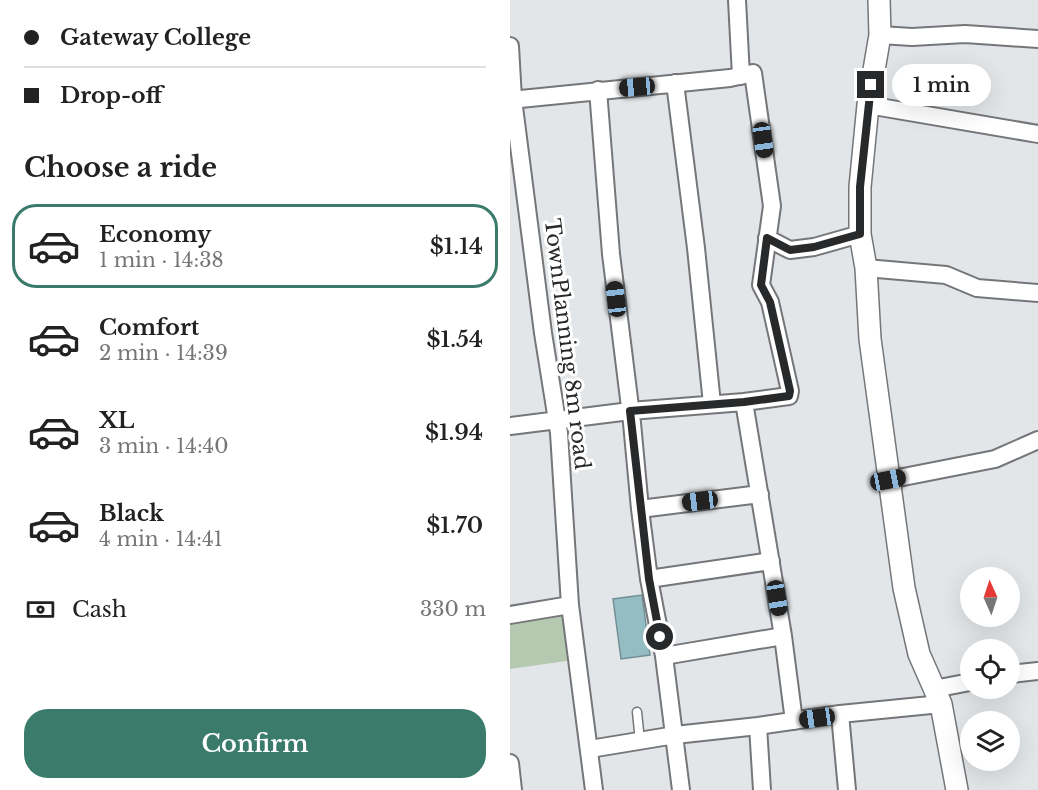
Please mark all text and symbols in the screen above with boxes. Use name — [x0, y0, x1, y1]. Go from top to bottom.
text: Gateway College — [60, 24, 251, 51]
callout: 1 min — [892, 64, 991, 106]
route end — [857, 71, 884, 98]
text: 1 min — [913, 73, 970, 97]
car — [618, 76, 656, 98]
text: Drop-off — [60, 82, 162, 109]
car — [752, 121, 774, 159]
text: Choose a ride — [24, 151, 217, 184]
street label: TownPlanning 8m road — [539, 217, 595, 471]
icon: car — [27, 219, 81, 273]
text: Economy — [99, 221, 211, 248]
text: $1.14 — [430, 233, 483, 260]
text: 1 min · 14:38 — [99, 248, 224, 272]
car — [605, 280, 627, 318]
icon: car — [27, 312, 81, 366]
text: Comfort — [99, 314, 199, 341]
text: $1.54 — [427, 326, 483, 353]
text: 2 min · 14:39 — [99, 341, 228, 365]
icon: car — [27, 405, 81, 459]
text: XL — [99, 407, 134, 434]
text: $1.94 — [425, 419, 483, 446]
text: 3 min · 14:40 — [99, 434, 229, 458]
car — [869, 468, 907, 492]
car — [681, 490, 719, 512]
icon: car — [27, 498, 81, 552]
text: Black — [99, 500, 164, 527]
text: $1.70 — [426, 512, 483, 539]
text: 4 min · 14:41 — [99, 527, 223, 551]
north arrow — [960, 567, 1020, 627]
map controls — [960, 567, 1020, 771]
car — [765, 579, 789, 617]
icon: cash — [24, 593, 57, 626]
text: Cash — [72, 596, 127, 623]
text: 330 m — [420, 597, 486, 621]
route start — [646, 623, 673, 650]
button: locate — [960, 639, 1020, 699]
car — [798, 707, 836, 729]
button: Confirm — [24, 709, 486, 778]
button: layers — [960, 711, 1020, 771]

